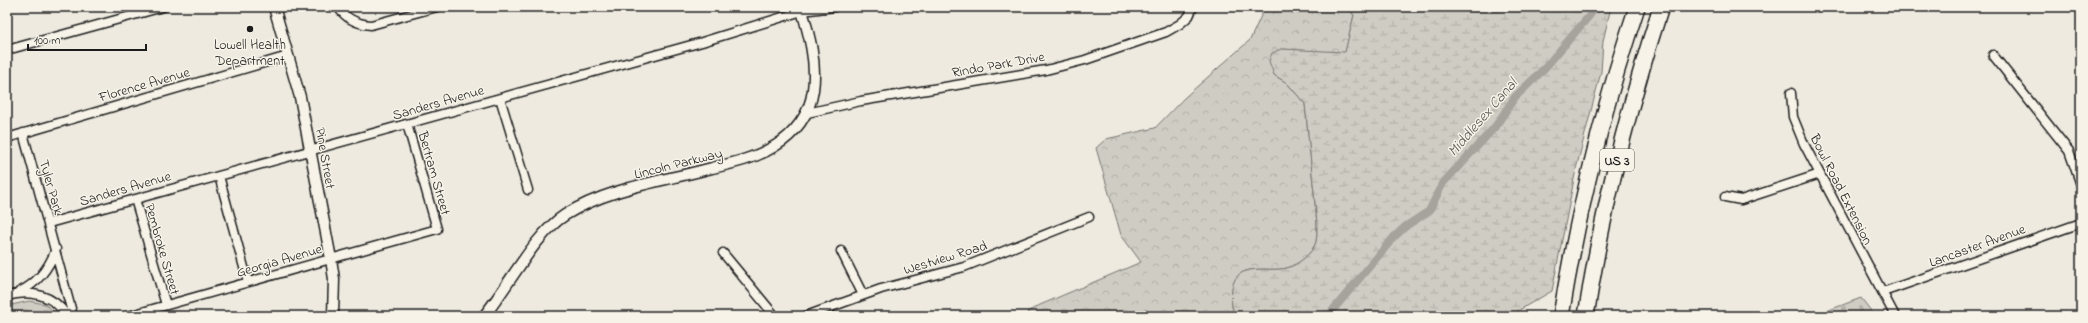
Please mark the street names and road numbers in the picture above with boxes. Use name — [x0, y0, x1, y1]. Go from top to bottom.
street label: Rindo Park Drive — [950, 47, 1047, 84]
street label: Florence Avenue — [95, 62, 193, 109]
street label: Sanders Avenue — [390, 80, 487, 127]
street label: Pine Street — [309, 126, 340, 191]
street label: Bertram Street — [411, 128, 456, 218]
street label: Bowl Road Extension — [1803, 130, 1878, 249]
street label: Lincoln Parkway — [632, 143, 725, 187]
road number: US 3 — [1600, 149, 1634, 171]
street label: Tyler Park — [32, 157, 69, 219]
street label: Sanders Avenue — [77, 166, 174, 213]
street label: Pembroke Street — [138, 201, 185, 298]
street label: Lancaster Avenue — [1926, 219, 2029, 274]
street label: Westview Road — [901, 236, 990, 281]
street label: Georgia Avenue — [234, 239, 326, 285]

